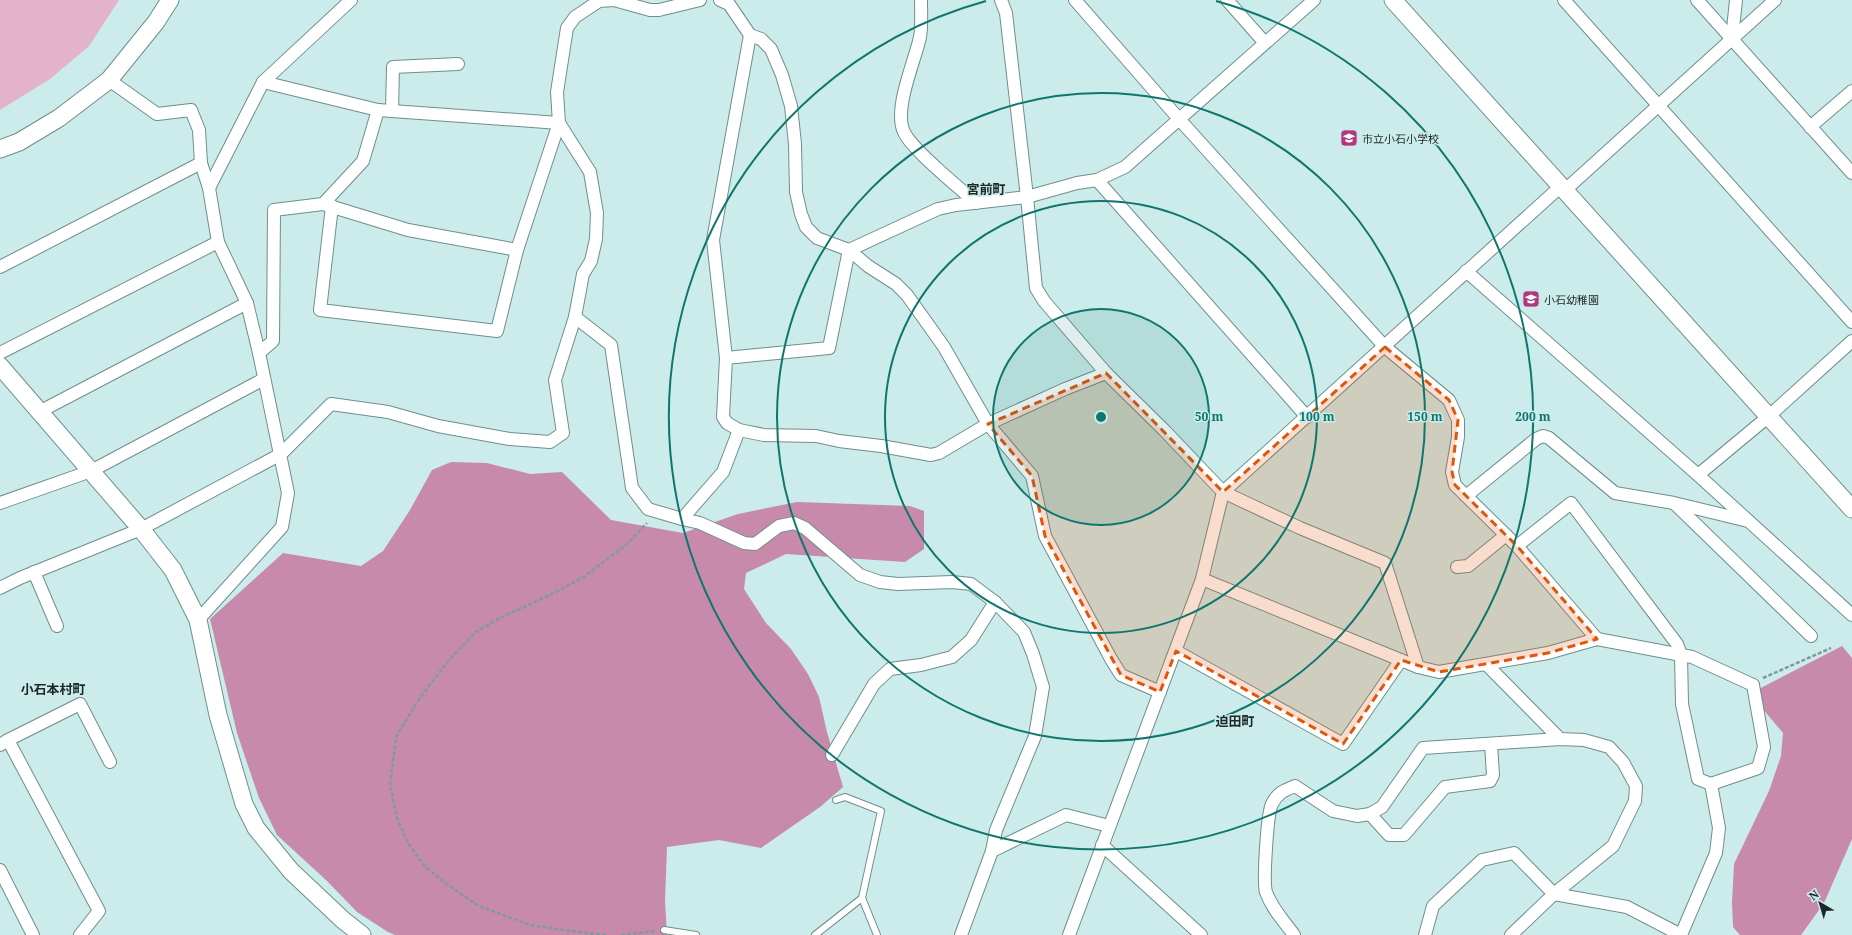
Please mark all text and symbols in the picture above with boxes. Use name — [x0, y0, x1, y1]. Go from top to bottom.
school or university icon: 市立小石小学校 — [1339, 128, 1359, 148]
place label: 市立小石小学校 — [1362, 131, 1439, 146]
district label: 宮前町 — [966, 180, 1006, 198]
school or university icon: 小石幼稚園 — [1521, 289, 1541, 309]
place label: 小石幼稚園 — [1544, 292, 1599, 307]
text: 50 m — [1195, 408, 1223, 425]
text: 100 m — [1299, 408, 1335, 425]
text: 150 m — [1407, 408, 1443, 425]
text: 200 m — [1515, 408, 1551, 425]
centre of rings — [1094, 410, 1108, 424]
district label: 小石本村町 — [20, 680, 86, 698]
district label: 迫田町 — [1215, 712, 1255, 730]
north arrow — [1800, 883, 1840, 923]
text: N — [1806, 886, 1822, 903]

